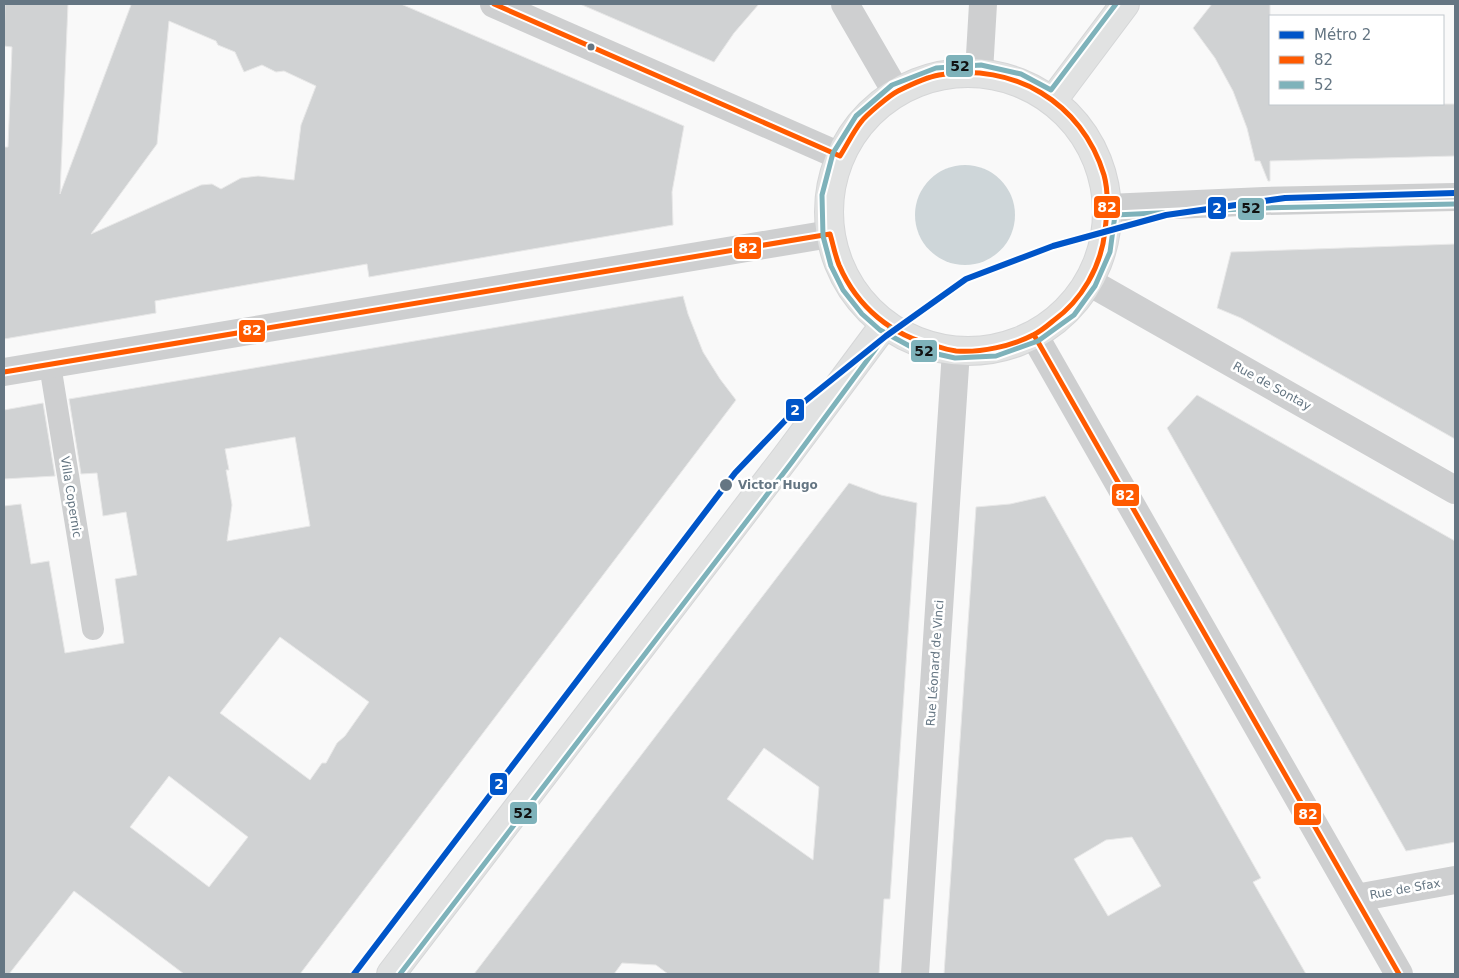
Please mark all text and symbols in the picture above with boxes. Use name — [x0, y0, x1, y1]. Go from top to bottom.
legend — [1269, 15, 1444, 105]
text: Métro 2 — [1314, 26, 1371, 44]
unlabelled marker — [586, 42, 596, 52]
text: 82 — [1314, 51, 1333, 69]
line badge: 52 — [945, 54, 974, 78]
text: 52 — [950, 58, 970, 74]
text: 52 — [1314, 76, 1333, 94]
line badge: 82 — [1093, 195, 1121, 219]
line badge: 2 — [1207, 196, 1227, 220]
line badge: 52 — [1237, 197, 1265, 221]
text: 82 — [1097, 199, 1117, 215]
text: 2 — [1212, 200, 1222, 216]
text: 52 — [1241, 200, 1261, 216]
line badge: 82 — [733, 236, 762, 260]
text: 82 — [738, 240, 758, 256]
line badge: 82 — [238, 319, 266, 343]
text: 82 — [242, 322, 262, 338]
line badge: 52 — [910, 339, 938, 363]
text: 52 — [914, 343, 934, 359]
street label: Rue de Sontay — [1230, 359, 1314, 413]
line badge: 2 — [785, 398, 805, 422]
text: 2 — [790, 402, 800, 418]
street label: Villa Copernic — [58, 455, 84, 539]
marker: Victor Hugo — [718, 477, 734, 493]
place label: Victor Hugo — [738, 478, 818, 492]
line badge: 82 — [1111, 483, 1140, 507]
text: 82 — [1115, 487, 1135, 503]
street label: Rue Léonard de Vinci — [924, 599, 946, 727]
line badge: 2 — [489, 772, 508, 796]
text: 2 — [494, 776, 504, 792]
line badge: 52 — [509, 801, 538, 825]
line badge: 82 — [1293, 802, 1322, 826]
text: 52 — [513, 805, 533, 821]
text: 82 — [1298, 806, 1318, 822]
street label: Rue de Sfax — [1368, 876, 1442, 902]

